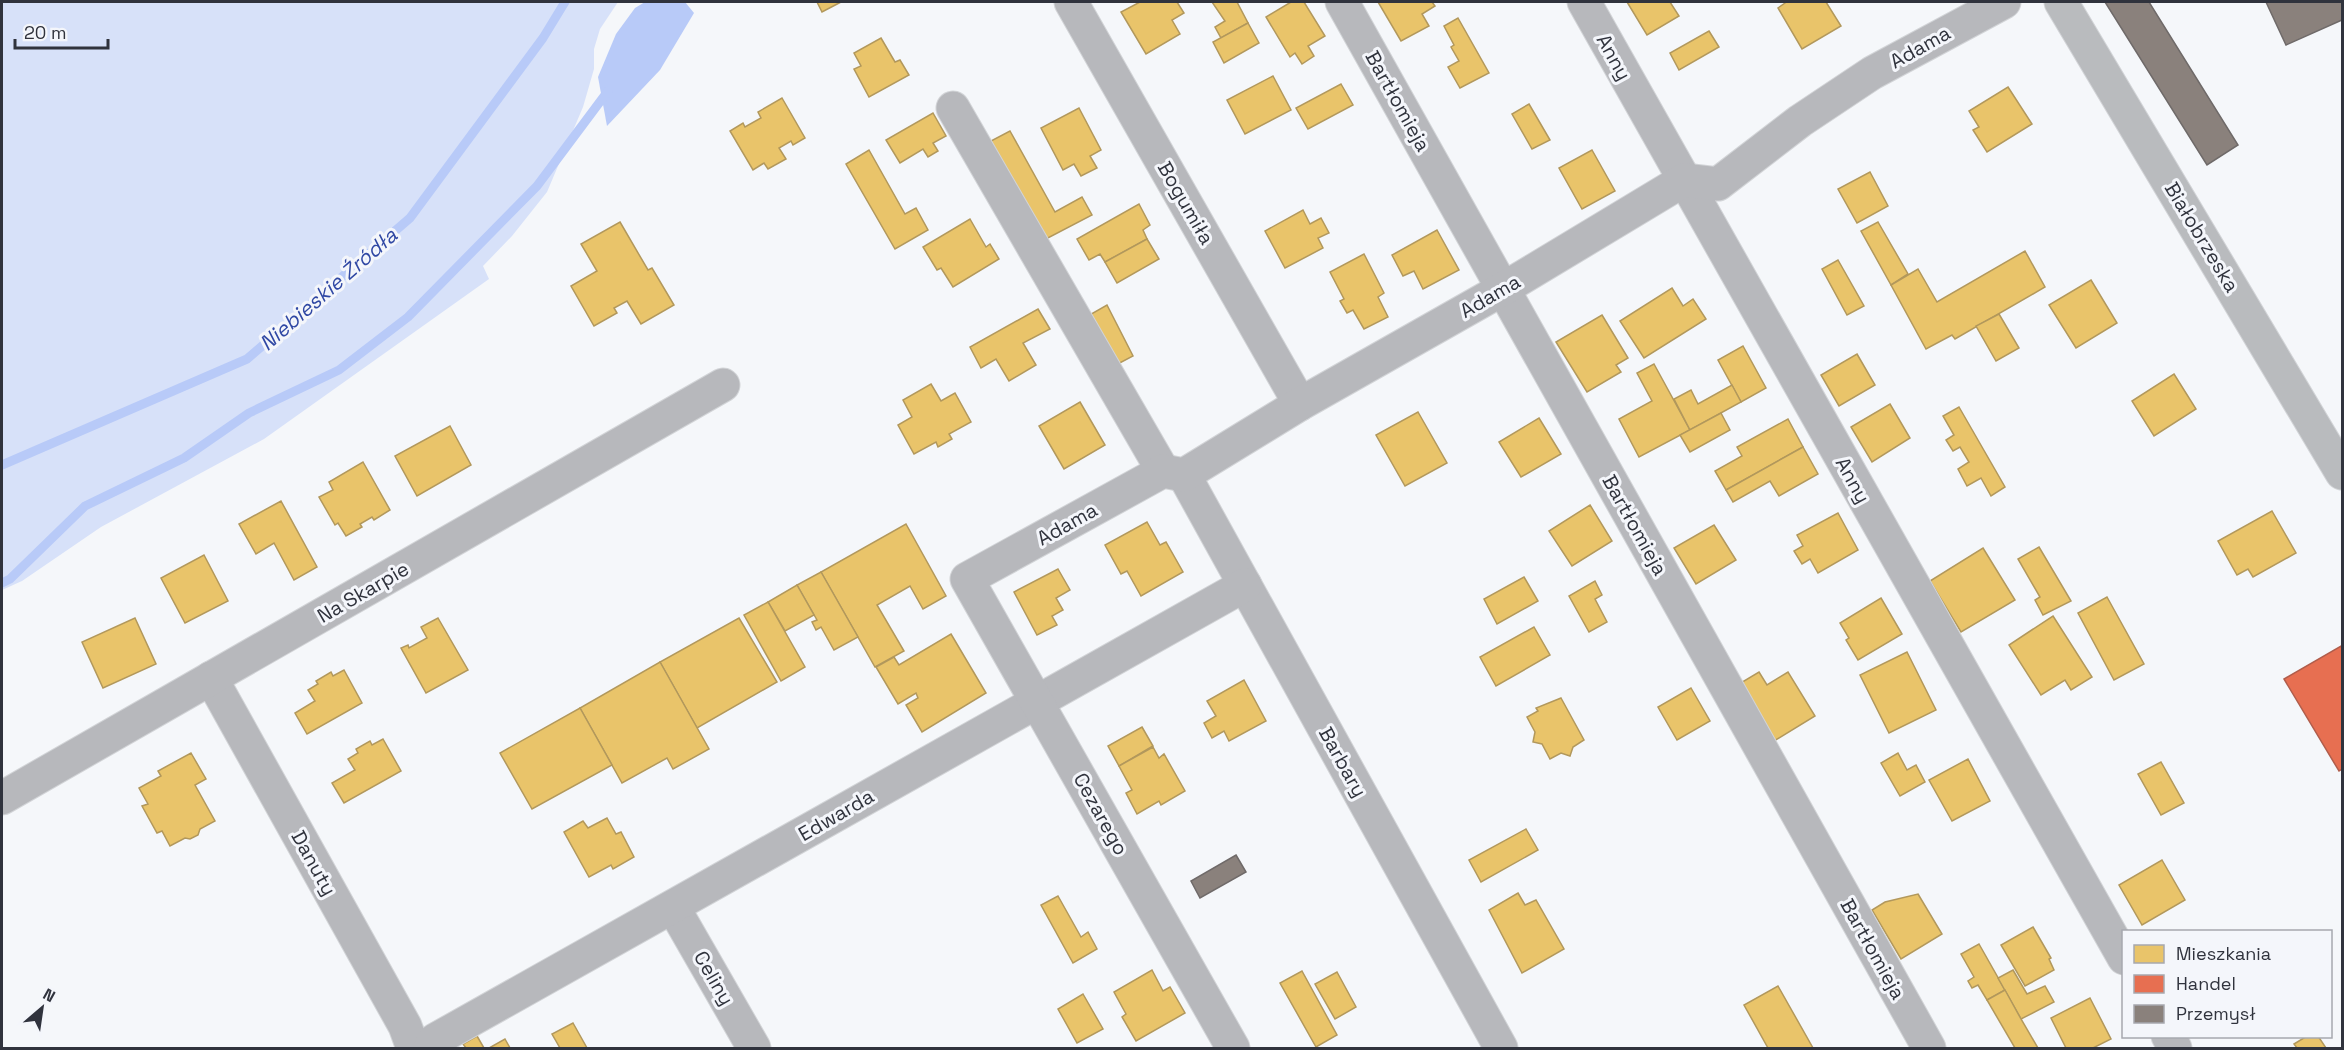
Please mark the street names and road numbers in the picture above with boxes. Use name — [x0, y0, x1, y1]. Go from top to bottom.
street label: Adama — [1885, 20, 1955, 74]
street label: Anny — [1591, 29, 1637, 85]
street label: Bartłomieja — [1360, 46, 1436, 156]
street label: Bogumiła — [1152, 157, 1220, 249]
street label: Białobrzeska — [2159, 177, 2245, 297]
street label: Adama — [1455, 268, 1525, 324]
street label: Anny — [1830, 452, 1876, 508]
street label: Bartłomieja — [1597, 470, 1673, 580]
street label: Adama — [1032, 497, 1102, 551]
street label: Na Skarpie — [313, 555, 413, 629]
street label: Barbary — [1313, 722, 1373, 802]
street label: Cezarego — [1068, 768, 1134, 860]
street label: Edwarda — [794, 783, 878, 847]
street label: Danuty — [286, 826, 342, 900]
street label: Bartłomieja — [1835, 894, 1911, 1004]
street label: Celiny — [688, 946, 740, 1010]

